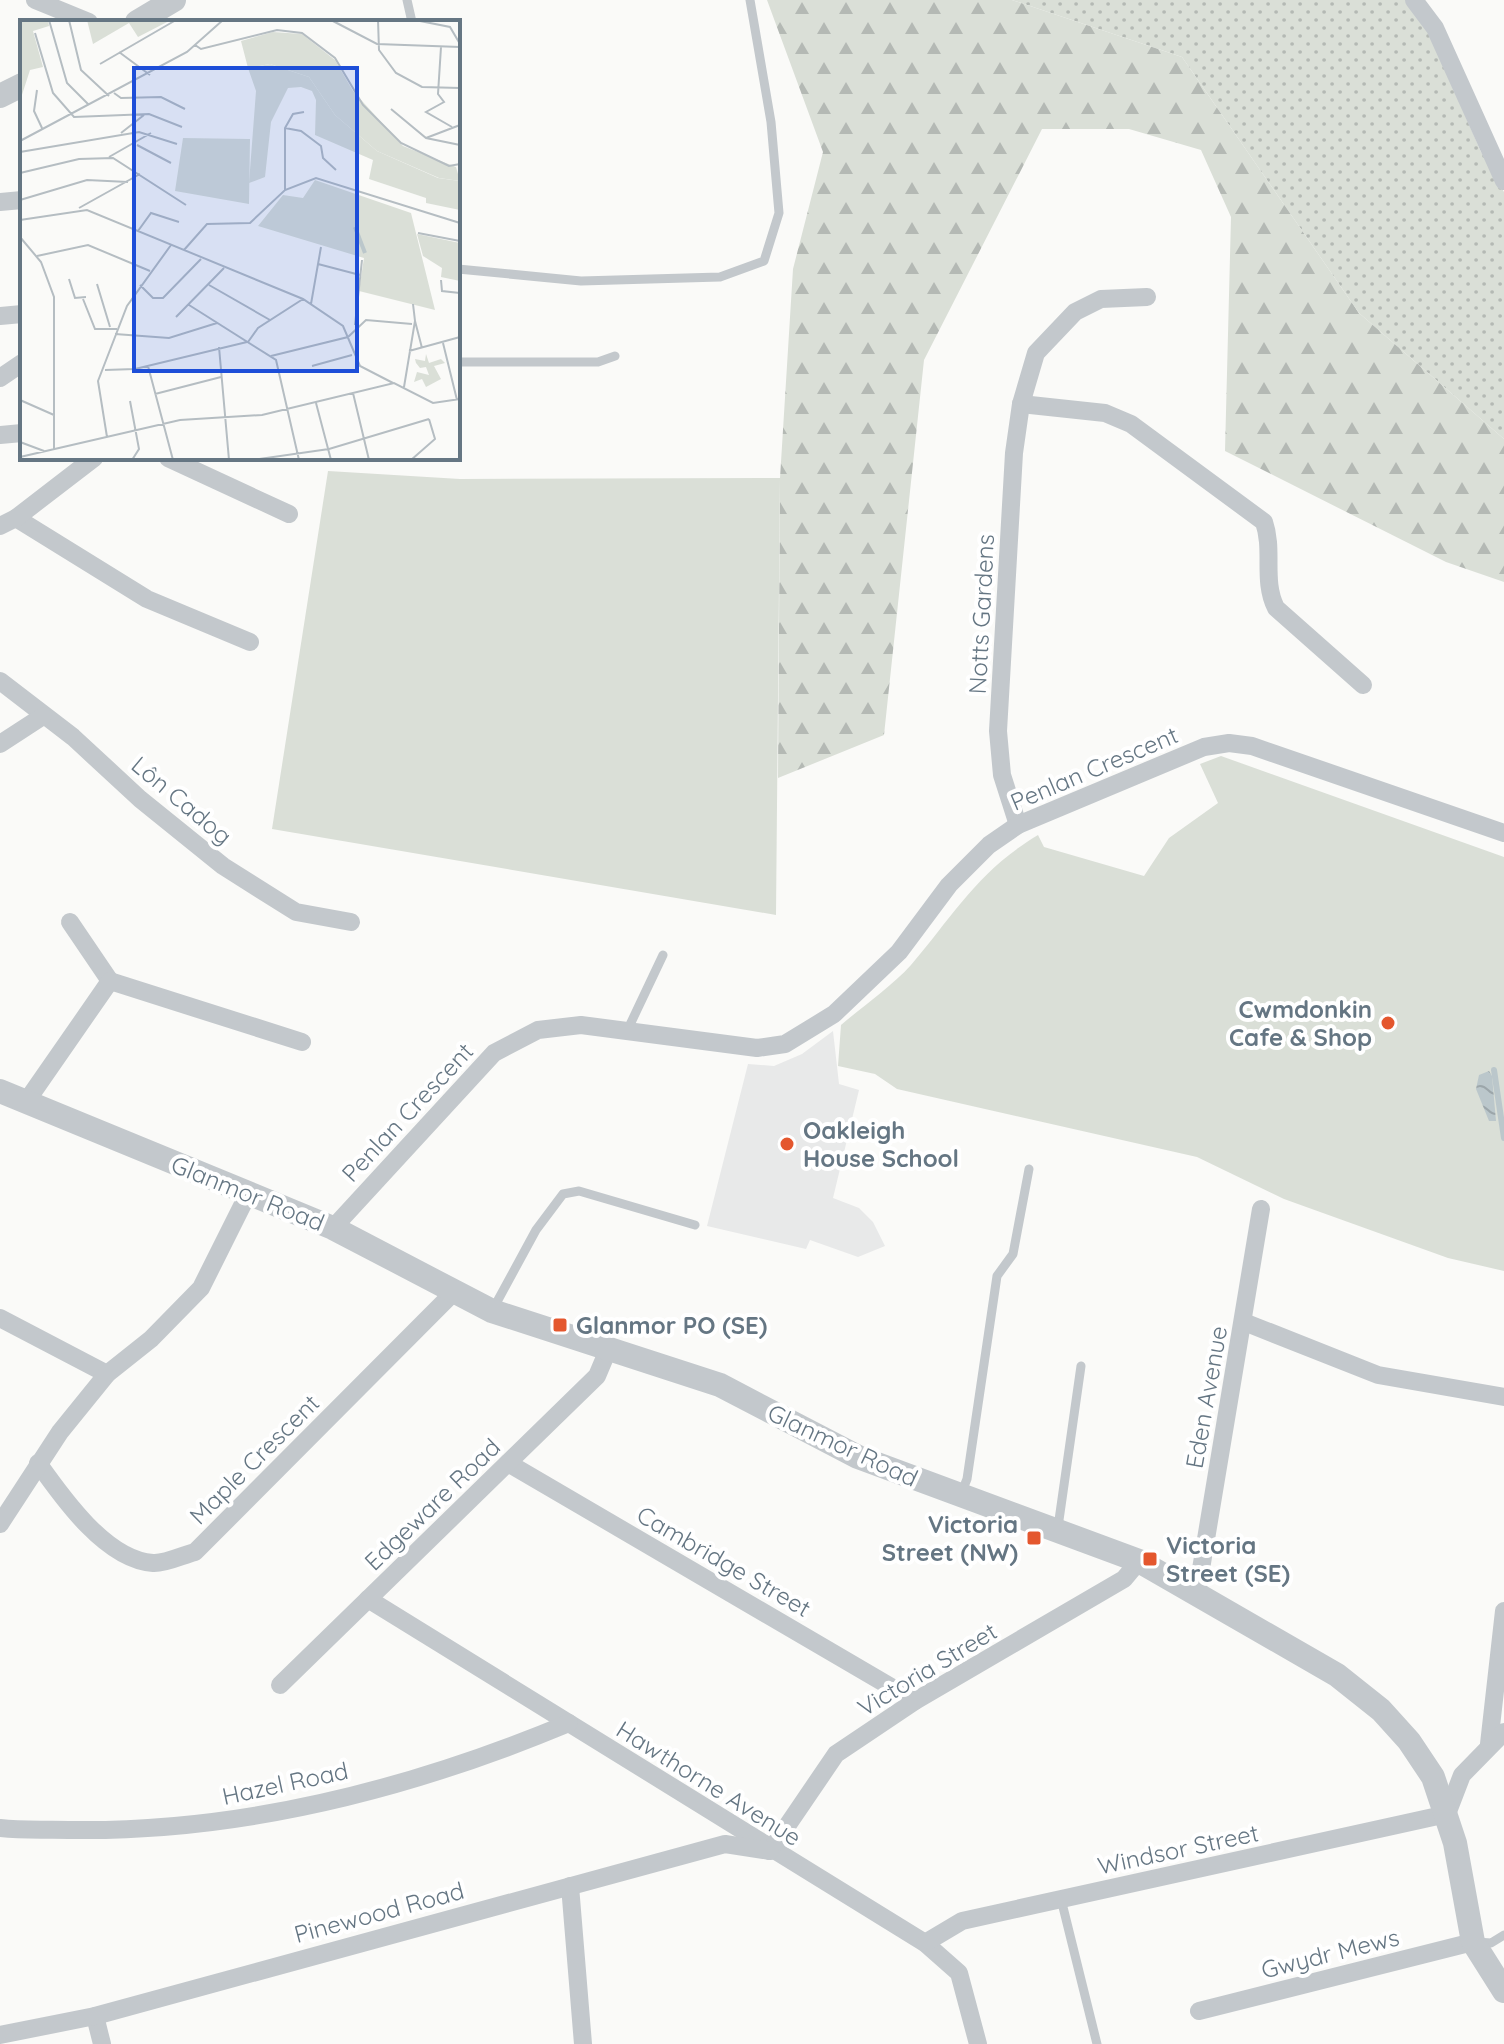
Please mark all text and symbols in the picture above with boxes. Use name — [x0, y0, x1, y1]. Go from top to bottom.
inset map — [20, 20, 460, 460]
street label: Notts Gardens — [962, 533, 1000, 695]
street label: Penlan Crescent — [1006, 719, 1182, 817]
street label: Lôn Cadog — [126, 749, 238, 851]
place label: Cwmdonkin Cafe & Shop — [1229, 994, 1372, 1052]
marker: Cwmdonkin Cafe & Shop — [1379, 1014, 1397, 1032]
street label: Penlan Crescent — [335, 1036, 479, 1188]
place label: Oakleigh House School — [803, 1115, 959, 1173]
marker: Oakleigh House School — [778, 1135, 796, 1153]
street label: Glanmor Road — [167, 1149, 329, 1237]
place label: Glanmor PO (SE) — [576, 1310, 767, 1340]
marker: Glanmor PO (SE) — [551, 1316, 569, 1334]
street label: Eden Avenue — [1179, 1323, 1233, 1471]
street label: Maple Crescent — [183, 1388, 325, 1530]
street label: Glanmor Road — [763, 1397, 923, 1493]
street label: Edgeware Road — [358, 1432, 506, 1576]
street label: Cambridge Street — [632, 1499, 816, 1623]
place label: Victoria Street (NW) — [882, 1509, 1018, 1567]
marker: Victoria Street (NW) — [1025, 1529, 1043, 1547]
place label: Victoria Street (SE) — [1166, 1530, 1290, 1588]
marker: Victoria Street (SE) — [1141, 1550, 1159, 1568]
street label: Victoria Street — [852, 1616, 1002, 1722]
street label: Hawthorne Avenue — [611, 1714, 807, 1852]
street label: Hazel Road — [219, 1755, 351, 1811]
street label: Windsor Street — [1095, 1817, 1261, 1881]
street label: Pinewood Road — [291, 1875, 467, 1949]
street label: Gwydr Mews — [1258, 1921, 1402, 1985]

